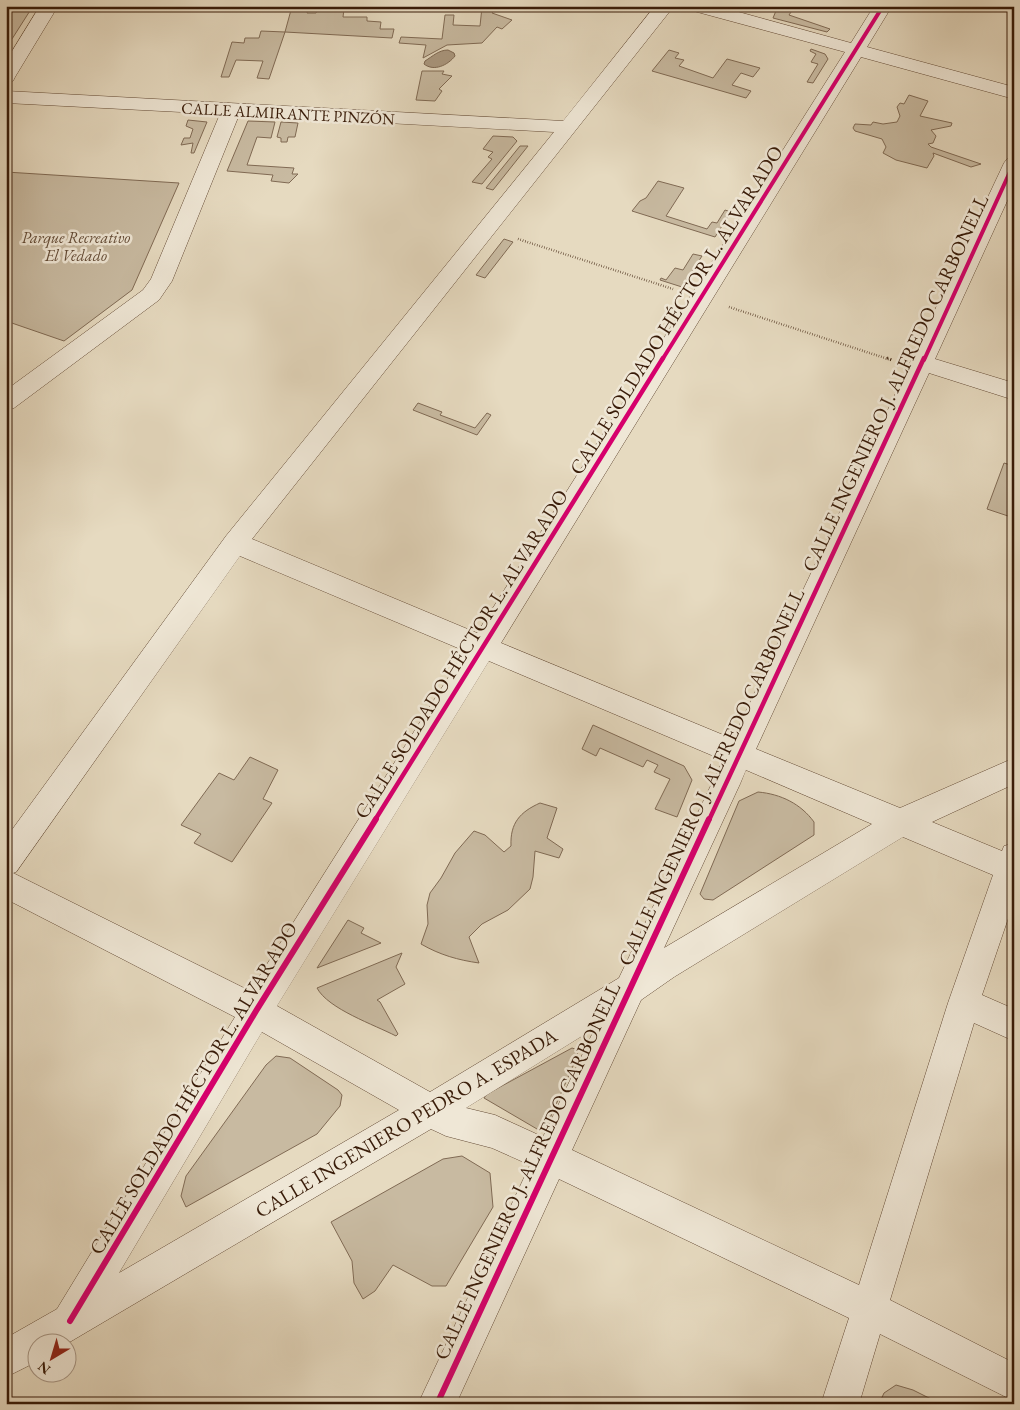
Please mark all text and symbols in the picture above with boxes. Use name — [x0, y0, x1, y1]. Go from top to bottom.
street label: CALLE ALMIRANTE PINZÓN — [181, 97, 396, 130]
street label: CALLE SOLDADO HÉCTOR L. ALVARADO — [563, 140, 789, 480]
street label: CALLE INGENIERO J. ALFREDO CARBONELL — [796, 190, 994, 576]
park label: Parque Recreativo El Vedado — [22, 227, 130, 266]
street label: CALLE SOLDADO HÉCTOR L. ALVARADO — [348, 484, 574, 824]
street label: CALLE INGENIERO J. ALFREDO CARBONELL — [612, 584, 810, 970]
street label: CALLE SOLDADO HÉCTOR L. ALVARADO — [83, 917, 303, 1259]
street label: CALLE INGENIERO J. ALFREDO CARBONELL — [428, 978, 626, 1364]
street label: CALLE INGENIERO PEDRO A. ESPADA — [250, 1022, 562, 1224]
north arrow — [28, 1332, 78, 1382]
text: N — [33, 1357, 54, 1379]

